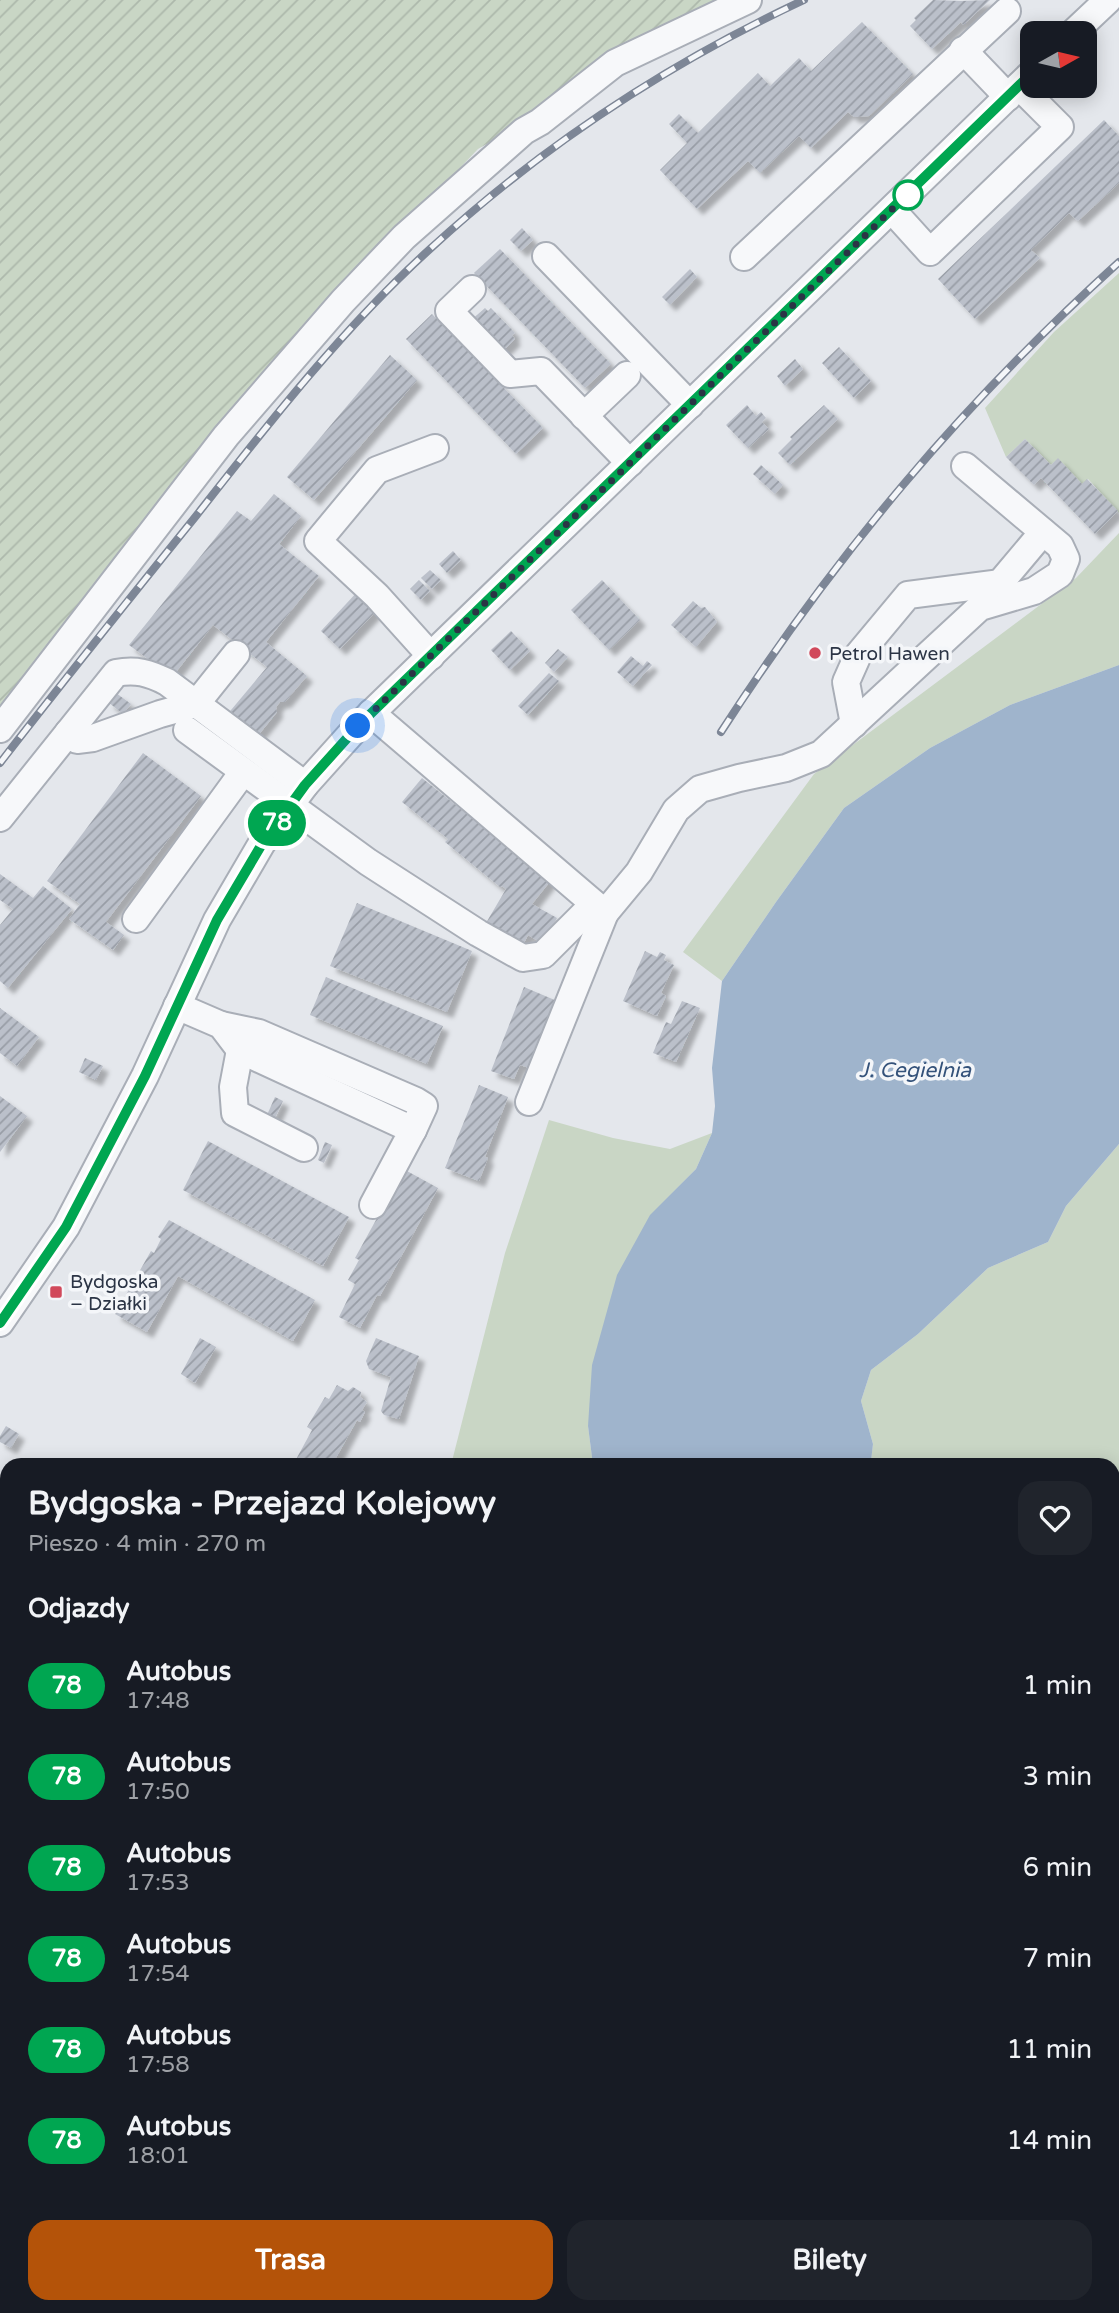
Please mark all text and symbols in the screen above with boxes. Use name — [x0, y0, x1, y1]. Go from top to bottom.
north arrow — [1020, 21, 1097, 98]
map controls — [1020, 21, 1097, 98]
unlabelled marker — [893, 180, 923, 210]
place label: Petrol Hawen — [829, 643, 950, 665]
marker: Petrol Hawen — [807, 645, 823, 661]
your location — [340, 708, 375, 743]
line badge: 78 — [246, 800, 308, 846]
text: 78 — [262, 808, 292, 837]
water label: J. Cegielnia — [859, 1058, 972, 1083]
place label: Bydgoska – Działki — [70, 1271, 158, 1315]
marker: Bydgoska – Działki — [48, 1284, 64, 1300]
button: heart — [1018, 1481, 1092, 1555]
text: Bydgoska - Przejazd Kolejowy — [28, 1484, 496, 1523]
text: Pieszo · 4 min · 270 m — [28, 1530, 266, 1558]
text: Odjazdy — [28, 1593, 130, 1624]
text: Autobus — [126, 1656, 231, 1687]
text: 1 min — [1023, 1670, 1092, 1701]
text: 78 — [51, 1671, 82, 1700]
text: 17:48 — [126, 1687, 190, 1715]
text: Autobus — [126, 1747, 231, 1778]
text: 3 min — [1023, 1761, 1092, 1792]
text: 78 — [51, 1762, 82, 1791]
text: 17:50 — [126, 1778, 190, 1806]
text: Autobus — [126, 1838, 231, 1869]
text: 6 min — [1023, 1852, 1092, 1883]
text: 78 — [51, 1853, 82, 1882]
text: 17:53 — [126, 1869, 190, 1897]
text: Autobus — [126, 1929, 231, 1960]
text: 7 min — [1023, 1943, 1092, 1974]
text: 78 — [51, 1944, 82, 1973]
text: 17:54 — [126, 1960, 190, 1988]
text: Autobus — [126, 2020, 231, 2051]
text: 11 min — [1006, 2034, 1092, 2065]
text: 78 — [51, 2035, 82, 2064]
text: 17:58 — [126, 2051, 190, 2079]
text: Autobus — [126, 2111, 231, 2142]
text: 14 min — [1006, 2125, 1092, 2156]
text: 78 — [51, 2126, 82, 2155]
text: 18:01 — [126, 2142, 190, 2170]
button: Trasa — [28, 2220, 553, 2300]
button: Bilety — [567, 2220, 1092, 2300]

